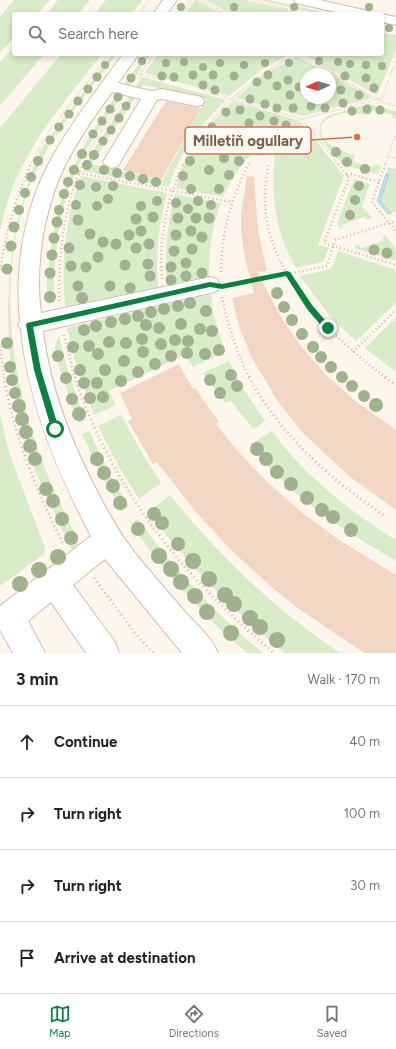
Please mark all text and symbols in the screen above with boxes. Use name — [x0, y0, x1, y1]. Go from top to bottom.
search box — [12, 12, 384, 56]
icon: search — [26, 23, 48, 45]
text: Search here — [58, 25, 138, 43]
north arrow — [300, 68, 336, 104]
callout: Milletiň ogullary — [185, 127, 311, 154]
text: Milletiň ogullary — [193, 132, 304, 150]
route end — [319, 319, 337, 337]
route start — [46, 420, 64, 438]
text: 3 min — [16, 669, 58, 689]
text: Walk · 170 m — [308, 672, 380, 687]
icon: ahead — [16, 731, 38, 753]
text: Continue — [54, 733, 117, 751]
text: 40 m — [349, 734, 380, 749]
icon: right — [16, 803, 38, 825]
text: Turn right — [54, 805, 122, 823]
text: 100 m — [344, 806, 380, 821]
icon: right — [16, 875, 38, 897]
text: Turn right — [54, 877, 122, 895]
text: 30 m — [350, 878, 380, 893]
icon: arrive — [16, 947, 38, 969]
text: Arrive at destination — [54, 949, 195, 967]
tab: Map — [49, 1003, 71, 1040]
tab: Directions — [169, 1003, 219, 1040]
tab: Saved — [317, 1003, 347, 1040]

